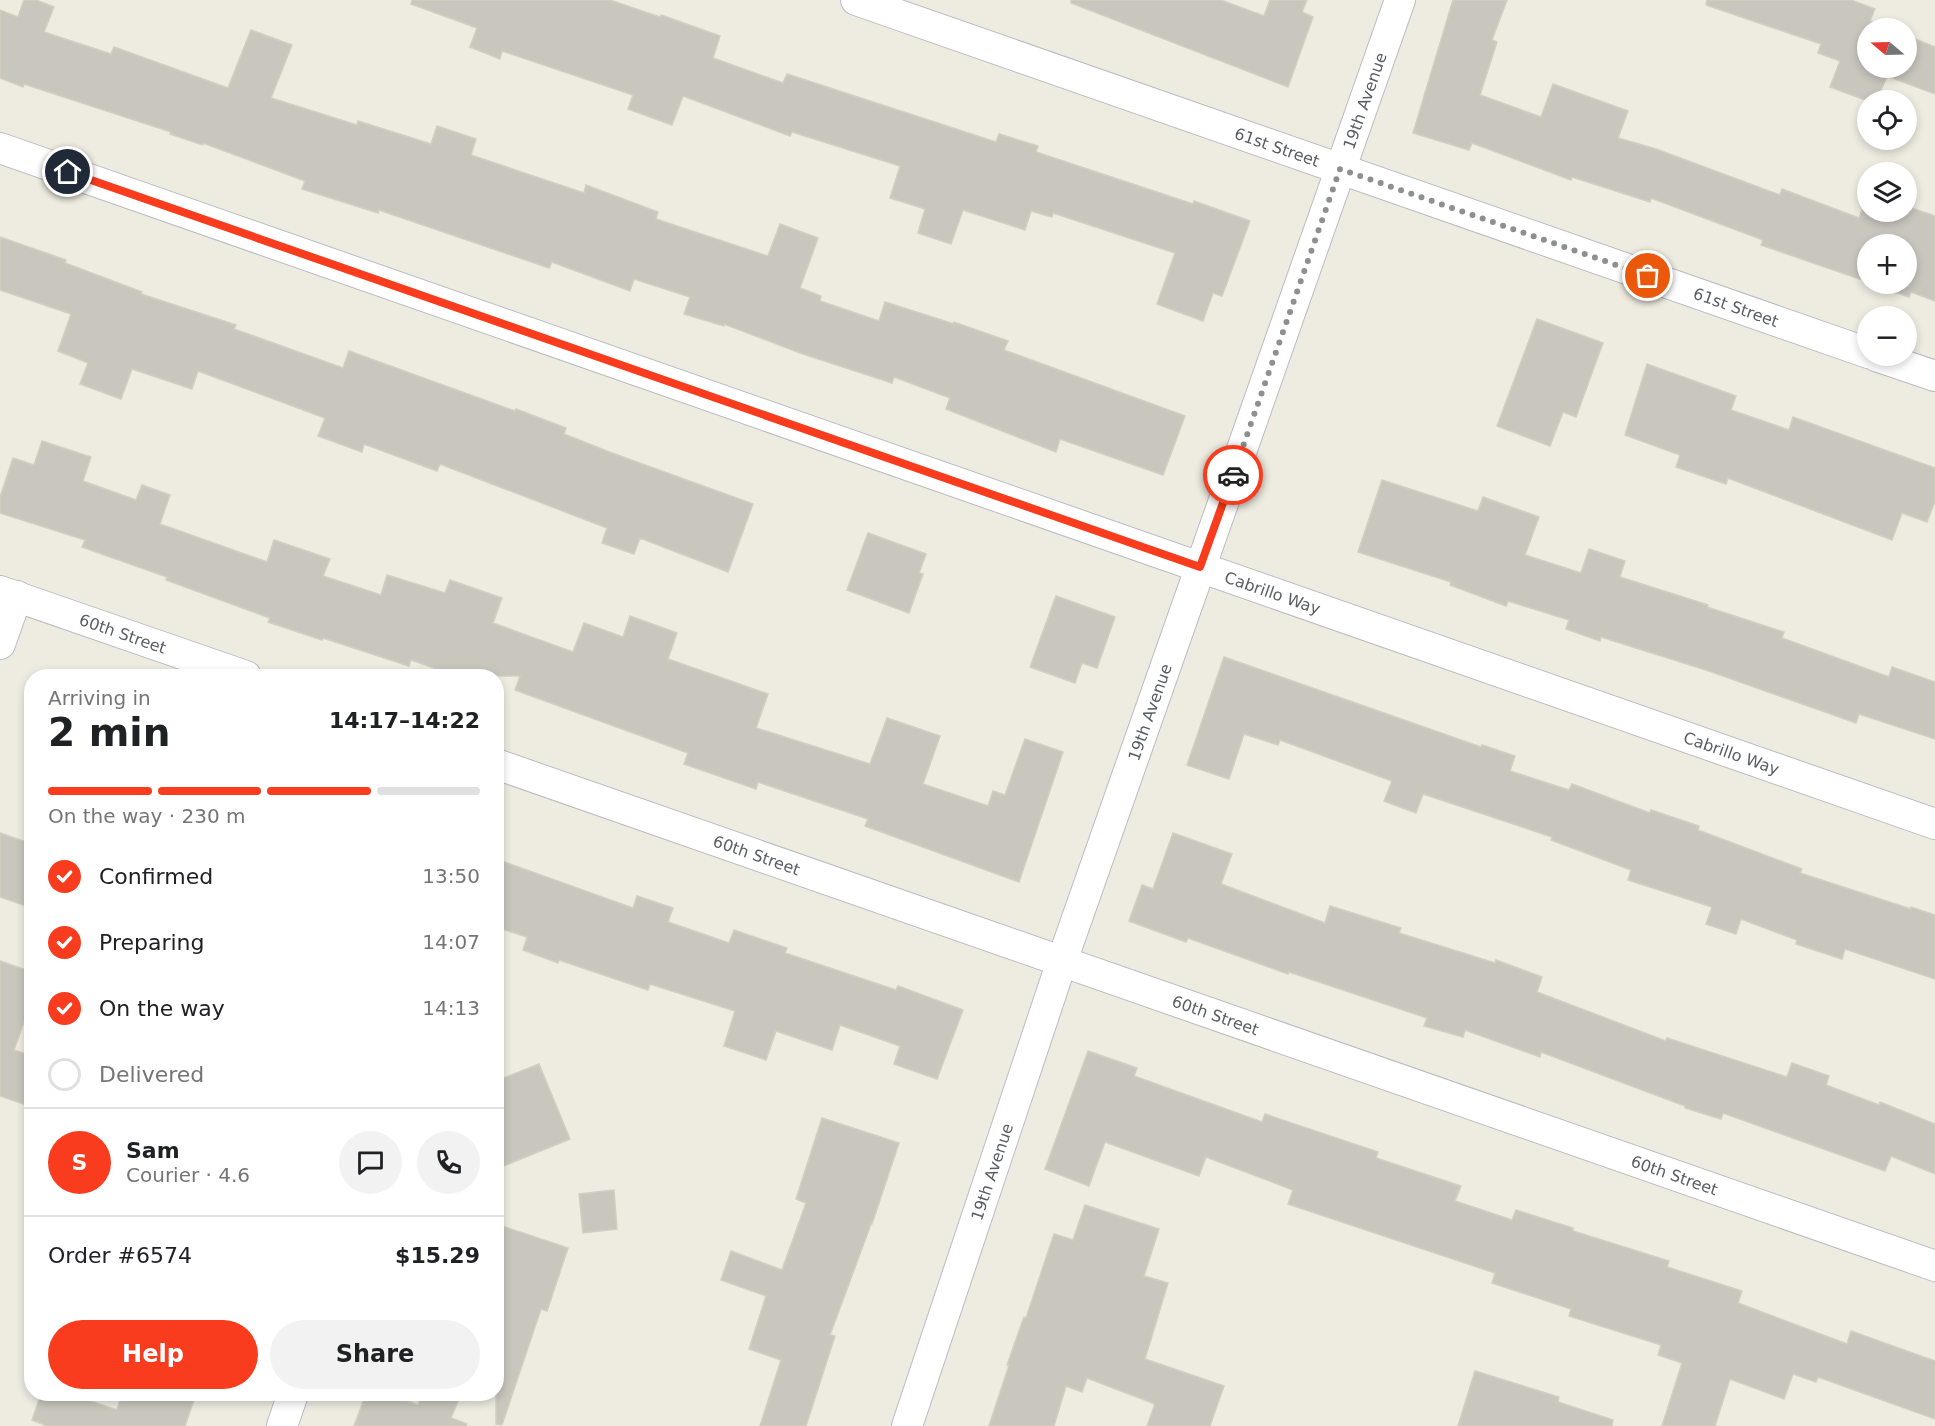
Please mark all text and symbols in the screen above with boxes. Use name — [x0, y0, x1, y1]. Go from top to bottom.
north arrow — [1857, 18, 1917, 78]
map controls — [1857, 18, 1917, 366]
street label: 19th Avenue — [1339, 50, 1391, 152]
button: locate — [1857, 90, 1917, 150]
street label: 61st Street — [1232, 124, 1322, 171]
pin — [42, 146, 93, 197]
icon: home — [51, 155, 84, 188]
button: layers — [1857, 162, 1917, 222]
button: + — [1857, 234, 1917, 294]
pin — [1622, 250, 1673, 301]
icon: bag — [1631, 259, 1664, 292]
street label: 61st Street — [1691, 284, 1781, 331]
button: − — [1857, 306, 1917, 366]
courier — [1203, 445, 1263, 505]
icon: car — [1217, 459, 1250, 492]
street label: Cabrillo Way — [1222, 568, 1323, 619]
street label: 60th Street — [77, 610, 169, 658]
street label: 19th Avenue — [1124, 661, 1176, 763]
text: Arriving in — [48, 686, 151, 710]
text: 14:17–14:22 — [329, 708, 480, 733]
text: 2 min — [48, 710, 170, 755]
street label: Cabrillo Way — [1681, 728, 1782, 779]
text: On the way · 230 m — [48, 804, 246, 828]
street label: 60th Street — [711, 832, 802, 879]
icon: check — [48, 860, 81, 893]
text: Confirmed — [99, 864, 213, 889]
text: 13:50 — [422, 864, 480, 888]
icon: check — [48, 926, 81, 959]
text: Preparing — [99, 930, 205, 955]
text: 14:07 — [422, 930, 480, 954]
icon: check — [48, 992, 81, 1025]
street label: 60th Street — [1169, 992, 1261, 1039]
text: On the way — [99, 996, 225, 1021]
text: 14:13 — [422, 996, 480, 1020]
text: Delivered — [99, 1062, 204, 1087]
street label: 19th Avenue — [967, 1121, 1017, 1223]
button: chat — [339, 1131, 402, 1194]
button: phone — [417, 1131, 480, 1194]
text: Sam — [126, 1138, 180, 1163]
text: S — [72, 1150, 87, 1175]
street label: 60th Street — [1628, 1152, 1720, 1199]
text: Courier · 4.6 — [126, 1163, 250, 1187]
text: Order #6574 — [48, 1243, 192, 1268]
text: $15.29 — [395, 1243, 480, 1268]
button: Help — [48, 1320, 258, 1389]
button: Share — [270, 1320, 480, 1389]

